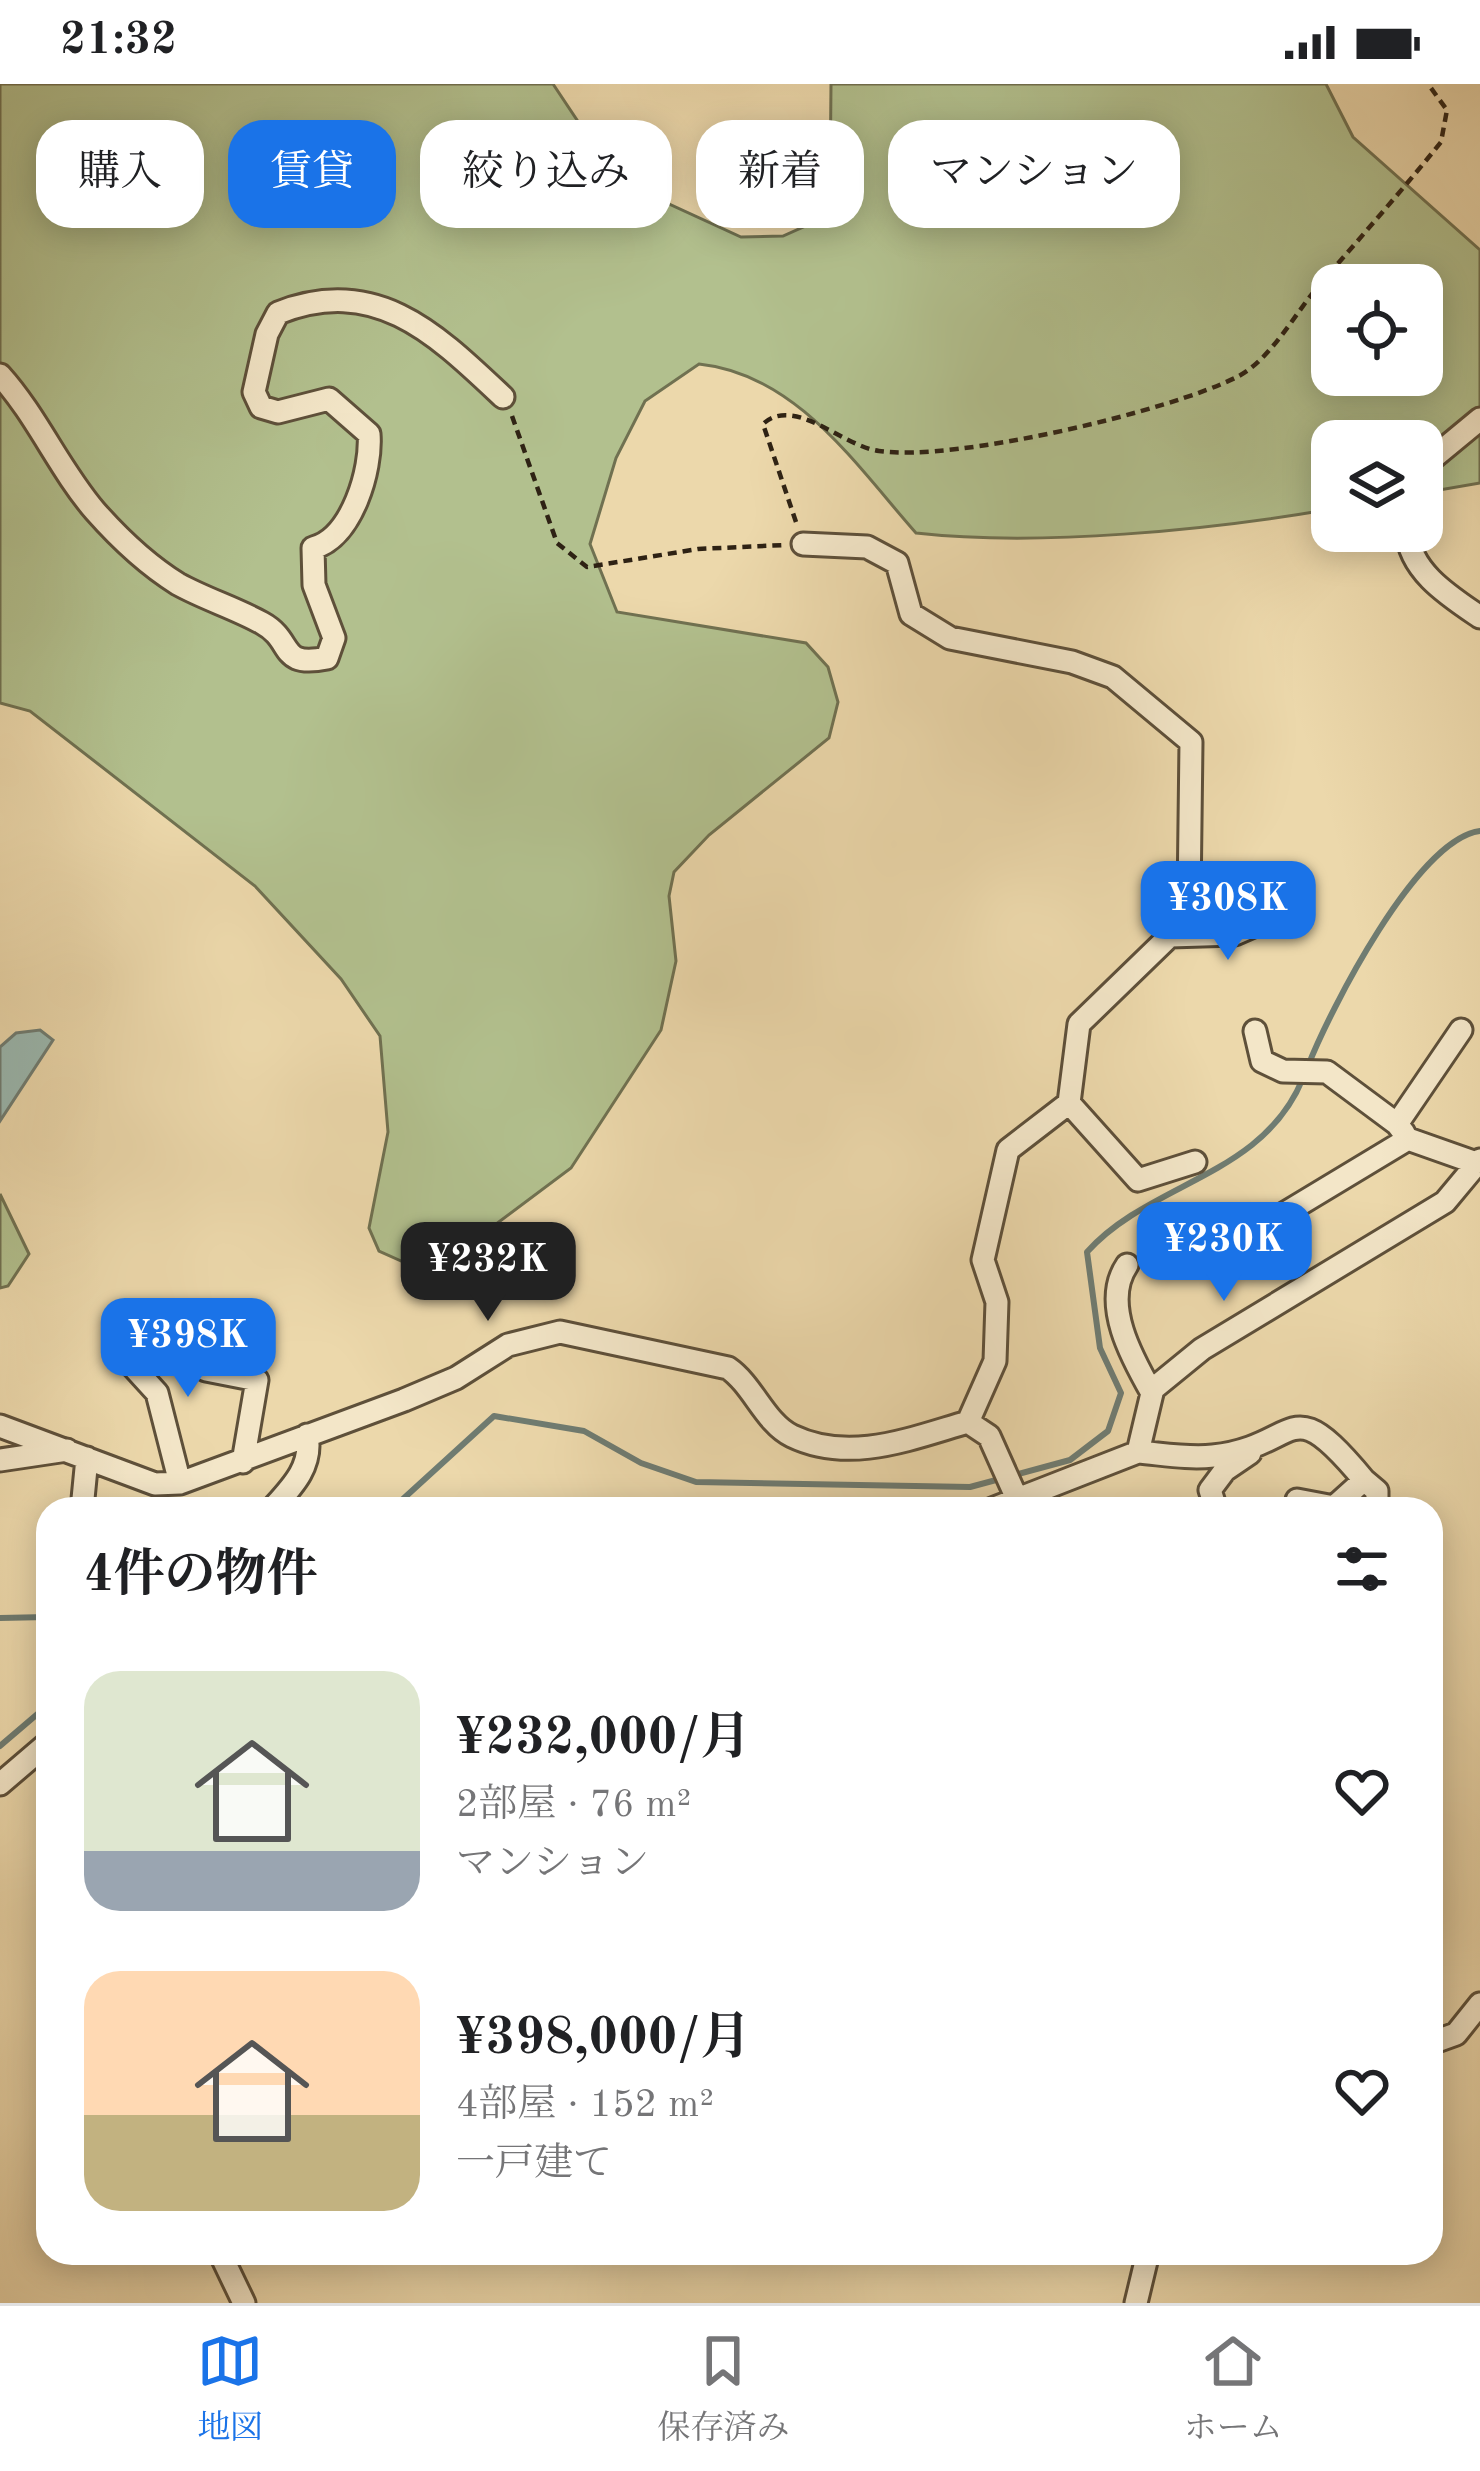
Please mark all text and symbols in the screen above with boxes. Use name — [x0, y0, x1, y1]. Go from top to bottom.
text: 21:32 — [60, 19, 177, 64]
chip: 購入 — [36, 120, 204, 228]
chip: 賃貸 — [228, 120, 396, 228]
chip: 絞り込み — [420, 120, 672, 228]
chip: 新着 — [696, 120, 864, 228]
chip: マンション — [888, 120, 1180, 228]
map controls — [1311, 264, 1443, 552]
button: locate — [1311, 264, 1443, 396]
button: layers — [1311, 420, 1443, 552]
pin: ¥308K — [1144, 861, 1312, 963]
text: ¥308K — [1168, 880, 1288, 919]
pin: ¥230K — [1140, 1202, 1308, 1304]
text: ¥230K — [1164, 1221, 1284, 1260]
pin: ¥232K — [404, 1222, 572, 1324]
text: ¥232K — [428, 1241, 548, 1280]
pin: ¥398K — [104, 1298, 272, 1400]
text: ¥398K — [128, 1317, 248, 1356]
icon: filters — [1329, 1536, 1395, 1602]
text: 4件の物件 — [84, 1551, 318, 1602]
text: ¥232,000/月 — [456, 1714, 751, 1765]
icon: home — [180, 1719, 324, 1863]
icon: heart — [1329, 1758, 1395, 1824]
text: 2部屋 · 76 m² — [456, 1786, 691, 1825]
text: マンション — [456, 1845, 649, 1884]
text: ¥398,000/月 — [456, 2014, 751, 2065]
icon: home — [180, 2019, 324, 2163]
icon: heart — [1329, 2058, 1395, 2124]
text: 4部屋 · 152 m² — [456, 2086, 714, 2125]
text: 一戸建て — [456, 2145, 612, 2184]
tab: 地図 — [197, 2328, 263, 2450]
tab: 保存済み — [657, 2328, 789, 2450]
tab: ホーム — [1184, 2328, 1283, 2450]

